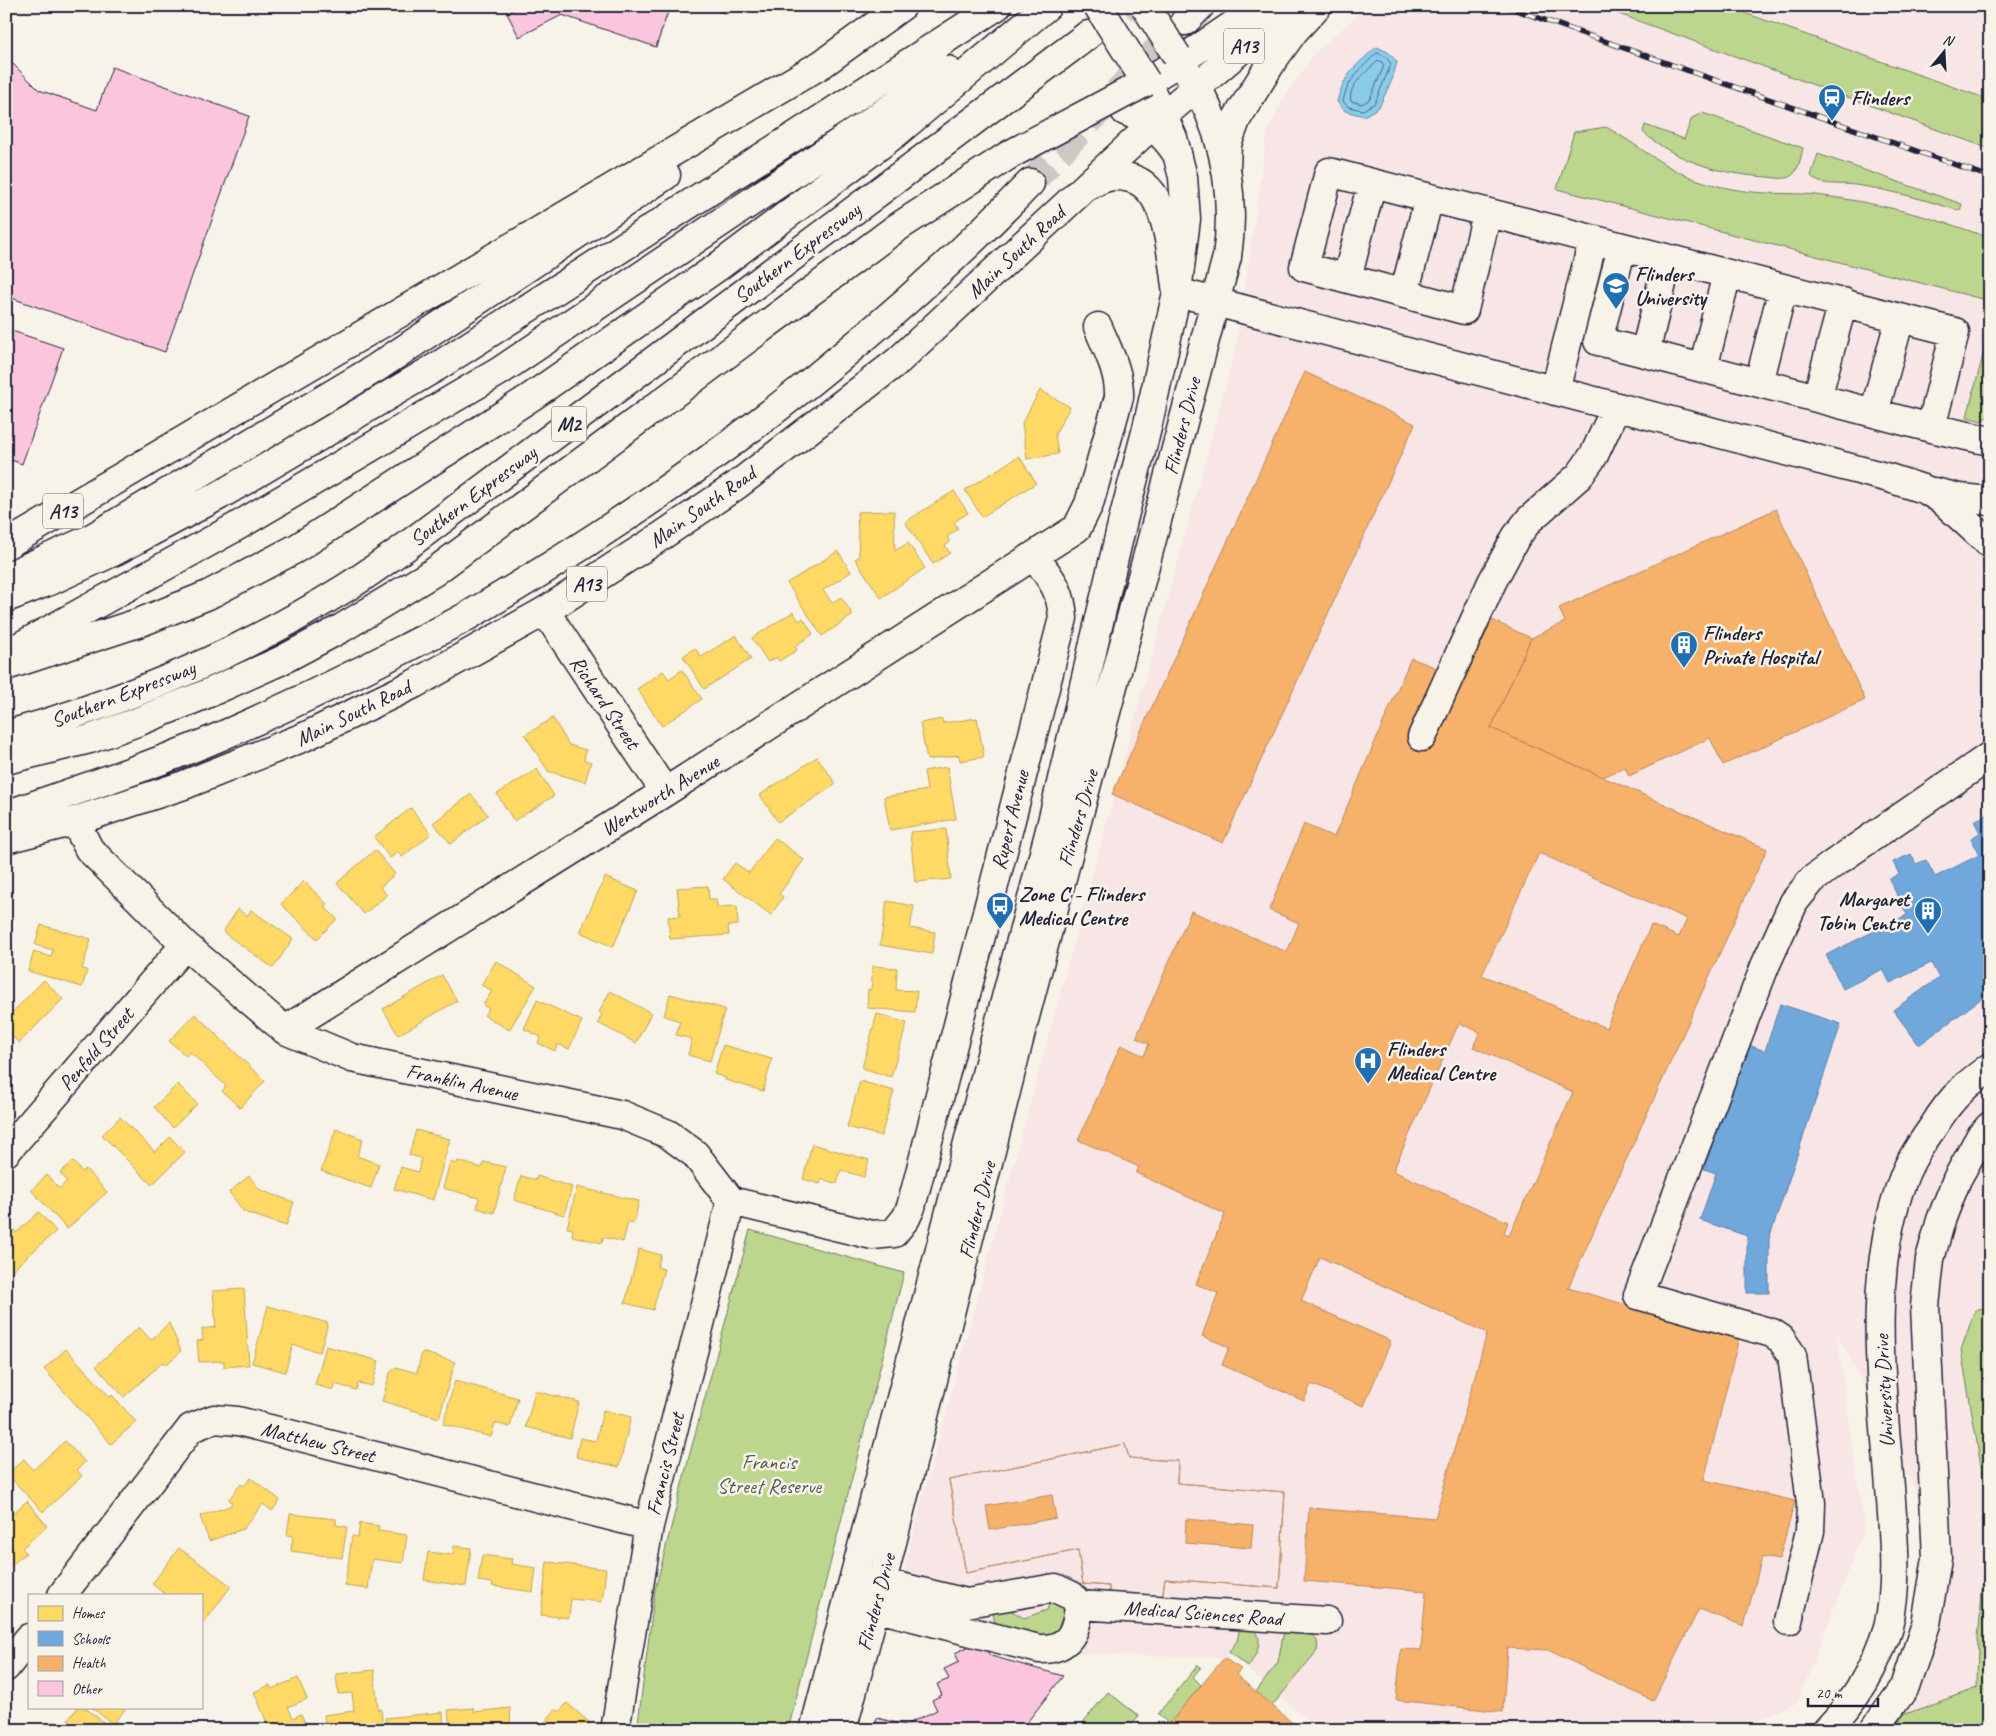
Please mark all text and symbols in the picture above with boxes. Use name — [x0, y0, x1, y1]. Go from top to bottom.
road number: A13 — [1224, 28, 1264, 64]
north arrow — [1918, 28, 1968, 78]
text: N — [1941, 31, 1957, 50]
station icon: Flinders — [1817, 83, 1847, 122]
place label: Flinders — [1851, 85, 1912, 111]
street label: Southern Expressway — [728, 196, 867, 309]
street label: Main South Road — [962, 198, 1073, 304]
place label: Flinders University — [1635, 261, 1709, 311]
school or university icon: Flinders University — [1601, 271, 1631, 310]
street label: Flinders Drive — [1157, 373, 1207, 477]
road number: M2 — [552, 406, 586, 442]
street label: Southern Expressway — [404, 439, 543, 552]
street label: Main South Road — [644, 459, 763, 553]
road number: A13 — [43, 494, 83, 528]
road number: A13 — [567, 566, 607, 602]
place label: Flinders Private Hospital — [1703, 620, 1822, 670]
building icon: Flinders Private Hospital — [1669, 630, 1699, 669]
street label: Richard Street — [564, 650, 647, 755]
street label: Southern Expressway — [47, 654, 200, 733]
street label: Main South Road — [291, 672, 418, 752]
street label: Wentworth Avenue — [596, 748, 725, 842]
street label: Flinders Drive — [1052, 765, 1105, 869]
street label: Rupert Avenue — [985, 767, 1035, 872]
place label: Zone C - Flinders Medical Centre — [1019, 881, 1147, 931]
place label: Margaret Tobin Centre — [1817, 886, 1911, 936]
bus stop icon: Zone C - Flinders Medical Centre — [985, 891, 1015, 930]
building icon: Margaret Tobin Centre — [1913, 896, 1943, 935]
street label: Penfold Street — [53, 1001, 140, 1096]
place label: Flinders Medical Centre — [1387, 1036, 1497, 1086]
hospital icon: Flinders Medical Centre — [1353, 1046, 1383, 1085]
street label: Franklin Avenue — [404, 1058, 521, 1107]
street label: Flinders Drive — [952, 1157, 1002, 1261]
street label: University Drive — [1868, 1333, 1900, 1448]
street label: Francis Street — [640, 1408, 691, 1518]
street label: Matthew Street — [259, 1415, 379, 1469]
park label: Francis Street Reserve — [717, 1449, 822, 1499]
street label: Flinders Drive — [851, 1549, 902, 1653]
legend — [28, 1594, 202, 1708]
street label: Medical Sciences Road — [1123, 1595, 1287, 1632]
text: Homes — [72, 1604, 106, 1623]
text: Schools — [72, 1630, 111, 1649]
text: Health — [72, 1654, 106, 1673]
scale bar — [1808, 1676, 1878, 1708]
text: Other — [72, 1680, 103, 1699]
text: 20 m — [1816, 1684, 1843, 1703]

